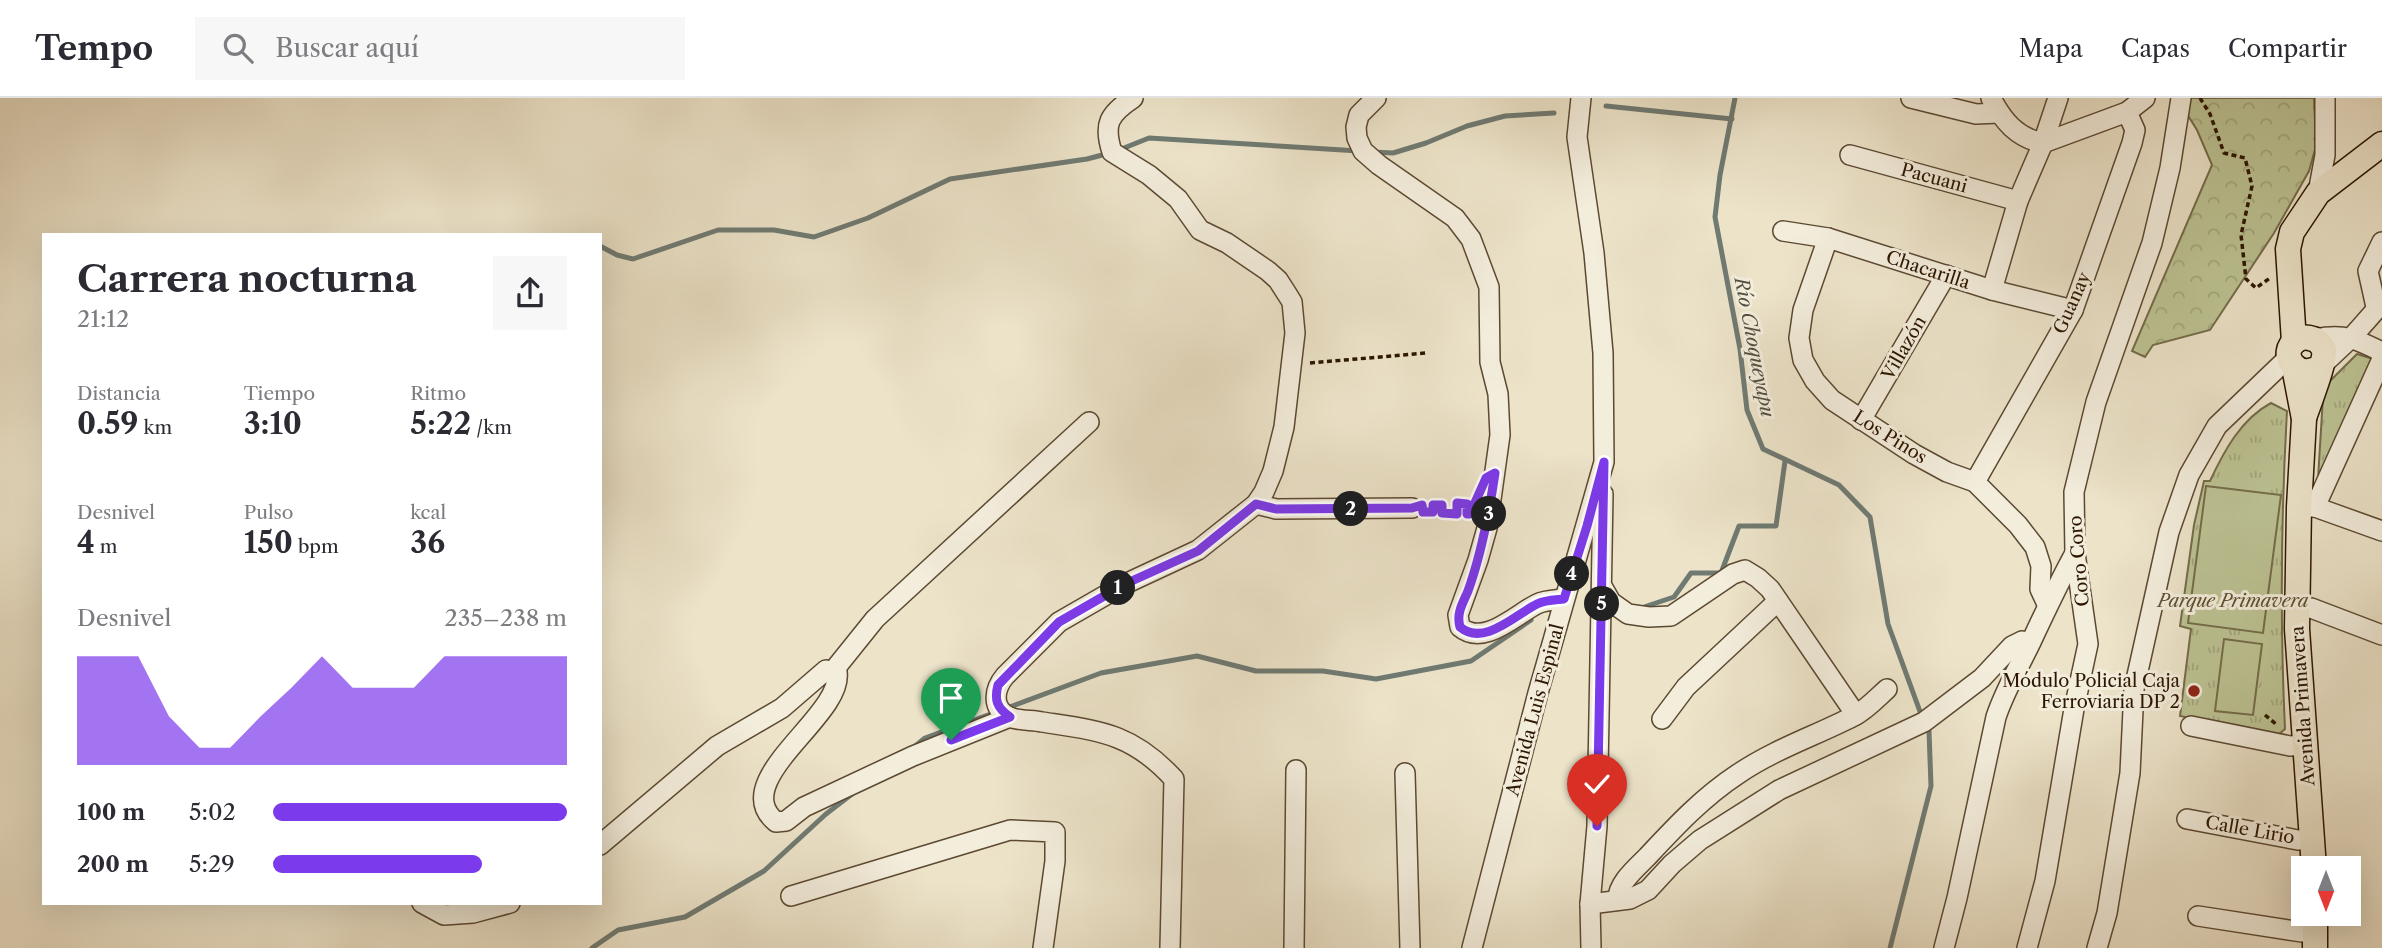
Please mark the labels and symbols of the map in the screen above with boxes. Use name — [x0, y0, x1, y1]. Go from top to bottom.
street label: Pacuani — [1898, 159, 1970, 198]
street label: Chacarilla — [1883, 246, 1973, 294]
street label: Guanay — [2049, 268, 2096, 337]
water label: Río Choqueyapu — [1729, 273, 1780, 420]
street label: Villazón — [1876, 312, 1931, 385]
street label: Los Pinos — [1849, 406, 1931, 468]
pin: 2 — [1334, 492, 1368, 526]
pin: 3 — [1472, 496, 1506, 532]
street label: Coro Coro — [2064, 515, 2094, 607]
pin: 4 — [1554, 556, 1590, 592]
pin: 1 — [1100, 570, 1136, 606]
pin: 5 — [1584, 587, 1620, 622]
park label: Parque Primavera — [2156, 590, 2309, 612]
street label: Avenida Luis Espinal — [1501, 622, 1569, 799]
street label: Avenida Primavera — [2286, 625, 2320, 788]
pin — [921, 668, 981, 740]
place label: Módulo Policial Caja Ferroviaria DP 2 — [2002, 670, 2181, 713]
marker: Módulo Policial Caja Ferroviaria DP 2 — [2186, 683, 2202, 699]
pin — [1567, 754, 1627, 826]
street label: Calle Lirio — [2204, 811, 2296, 849]
north arrow — [2291, 856, 2361, 926]

